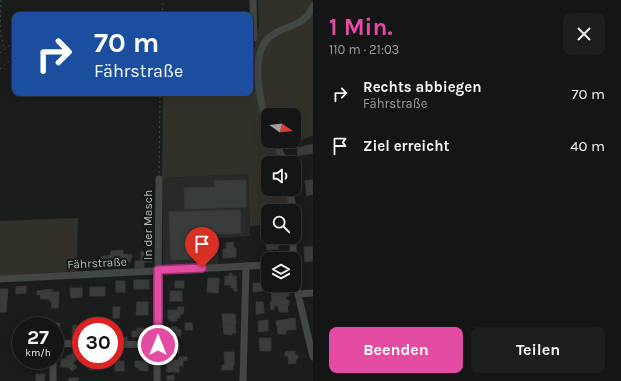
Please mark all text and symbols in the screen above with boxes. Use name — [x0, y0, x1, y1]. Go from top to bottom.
text: 1 Min. — [329, 13, 393, 41]
button: close — [563, 13, 605, 55]
text: 70 m — [94, 26, 159, 59]
icon: right — [28, 28, 80, 80]
text: 110 m · 21:03 — [329, 42, 399, 57]
text: Fährstraße — [94, 60, 183, 82]
text: Rechts abbiegen — [363, 78, 482, 96]
icon: right — [329, 83, 351, 105]
text: 70 m — [571, 85, 605, 103]
text: Fährstraße — [363, 96, 427, 111]
north arrow — [261, 108, 301, 148]
map controls — [261, 108, 301, 292]
icon: arrive — [329, 135, 351, 157]
text: Ziel erreicht — [363, 137, 449, 155]
text: 40 m — [570, 137, 605, 155]
button: sound — [261, 156, 301, 196]
street label: In der Masch — [141, 190, 155, 260]
button: search — [261, 204, 301, 244]
pin — [185, 227, 219, 268]
icon: arrive — [191, 233, 213, 255]
button: layers — [261, 252, 301, 292]
street label: Fährstraße — [67, 254, 127, 272]
speed limit sign: 30 — [72, 317, 124, 369]
position arrow — [137, 324, 179, 366]
text: 27 — [27, 326, 49, 349]
button: Beenden — [329, 327, 463, 373]
button: Teilen — [471, 327, 605, 373]
text: km/h — [25, 347, 51, 359]

